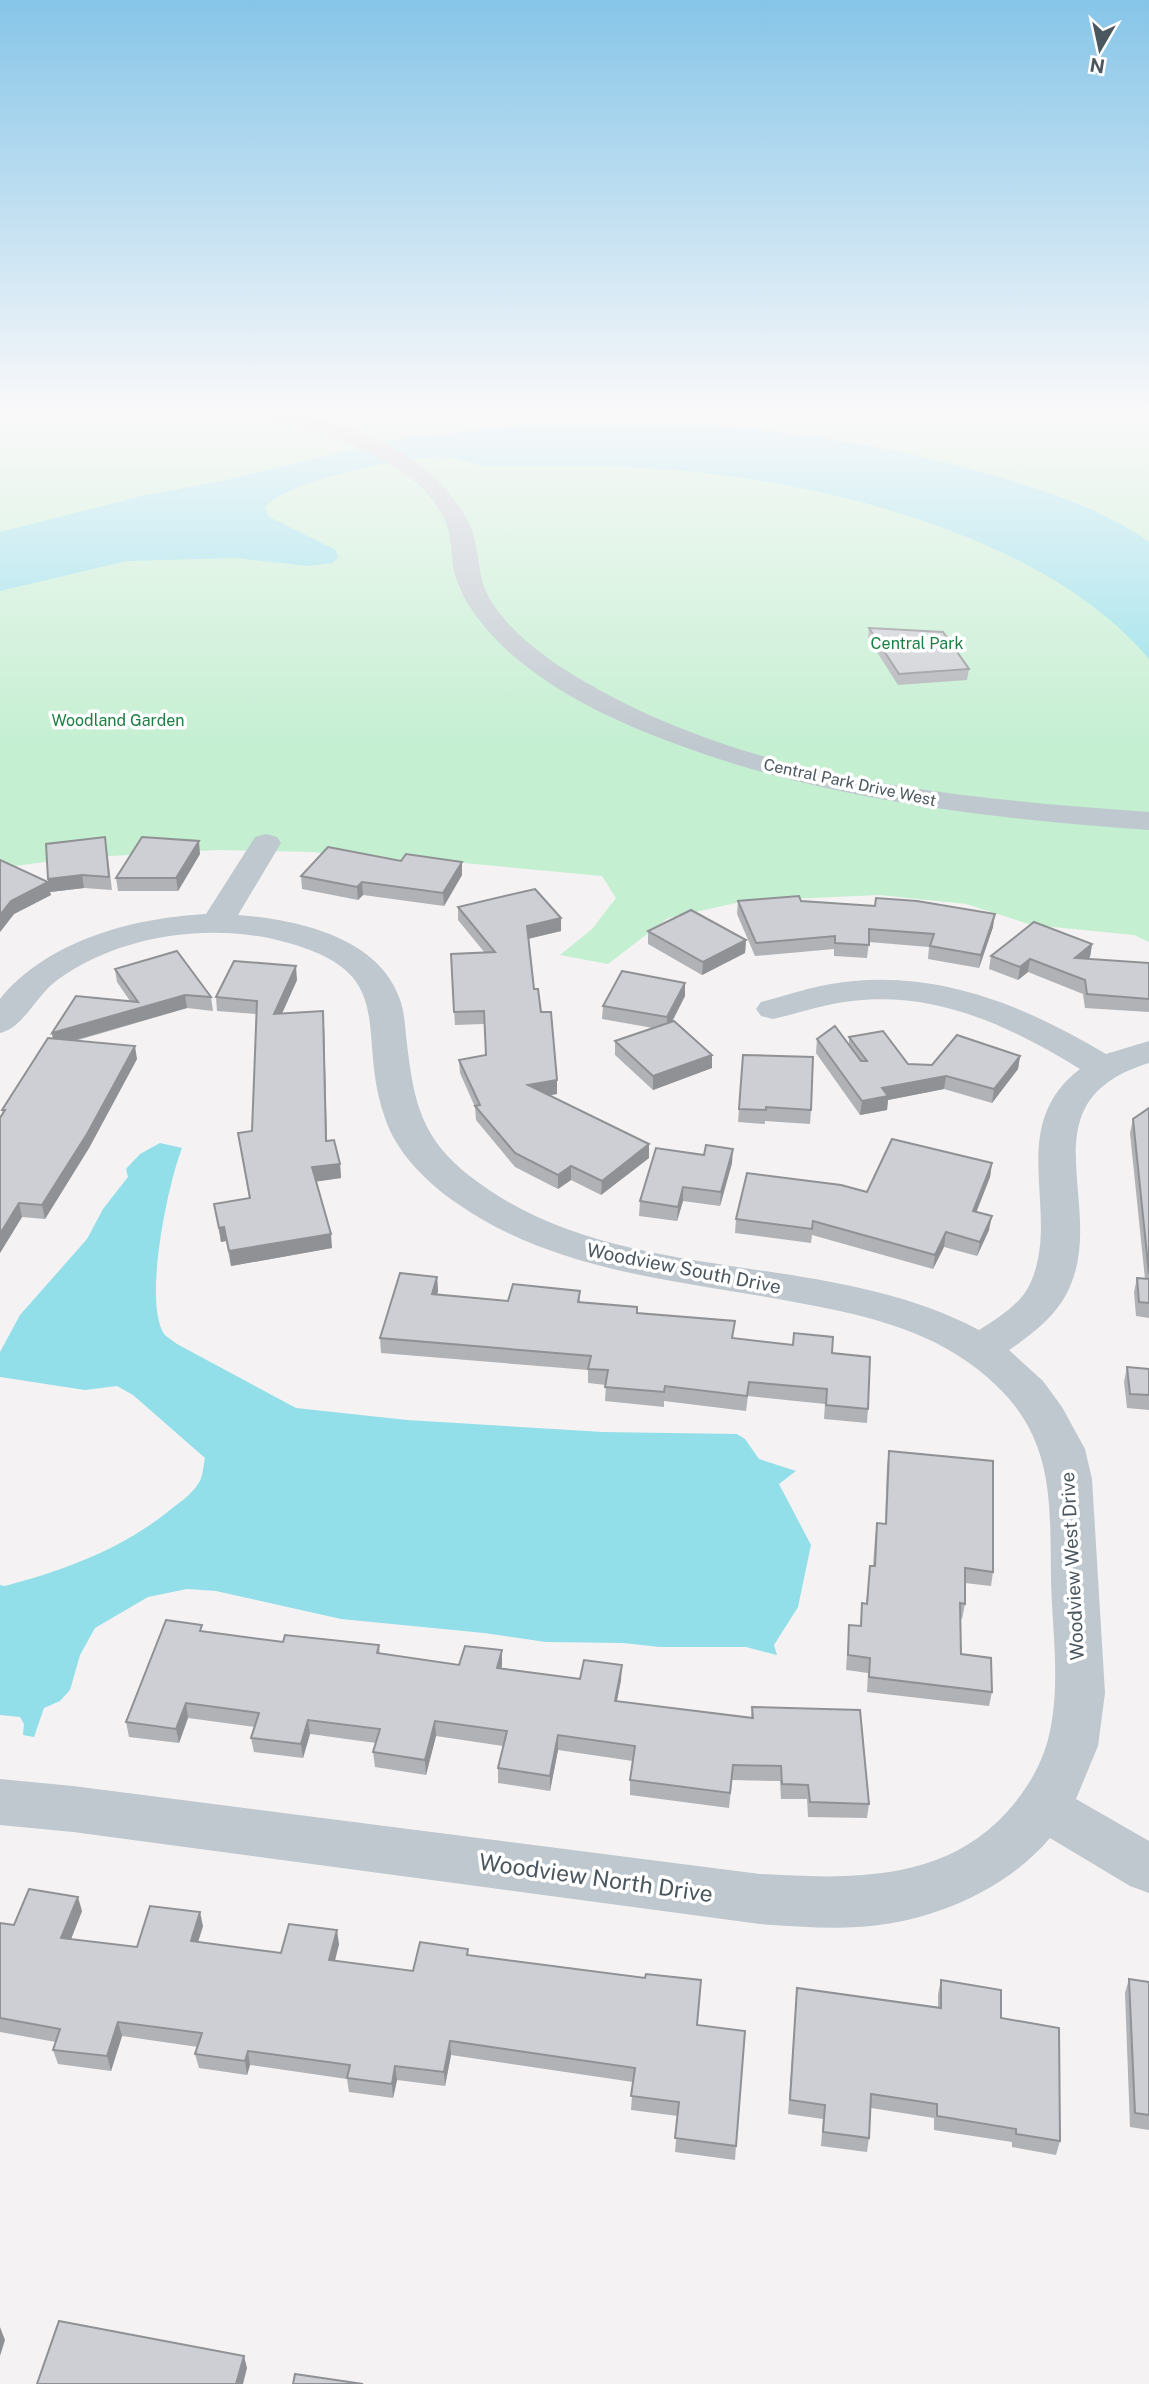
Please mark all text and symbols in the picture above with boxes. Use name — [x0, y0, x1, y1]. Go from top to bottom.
north arrow — [1065, 14, 1135, 84]
text: N — [1088, 54, 1106, 78]
park label: Central Park — [871, 634, 963, 653]
park label: Woodland Garden — [51, 711, 185, 730]
street label: Central Park Drive West — [762, 755, 938, 810]
street label: Woodview South Drive — [585, 1238, 783, 1298]
street label: Woodview West Drive — [1056, 1471, 1088, 1661]
street label: Woodview North Drive — [477, 1848, 715, 1907]

